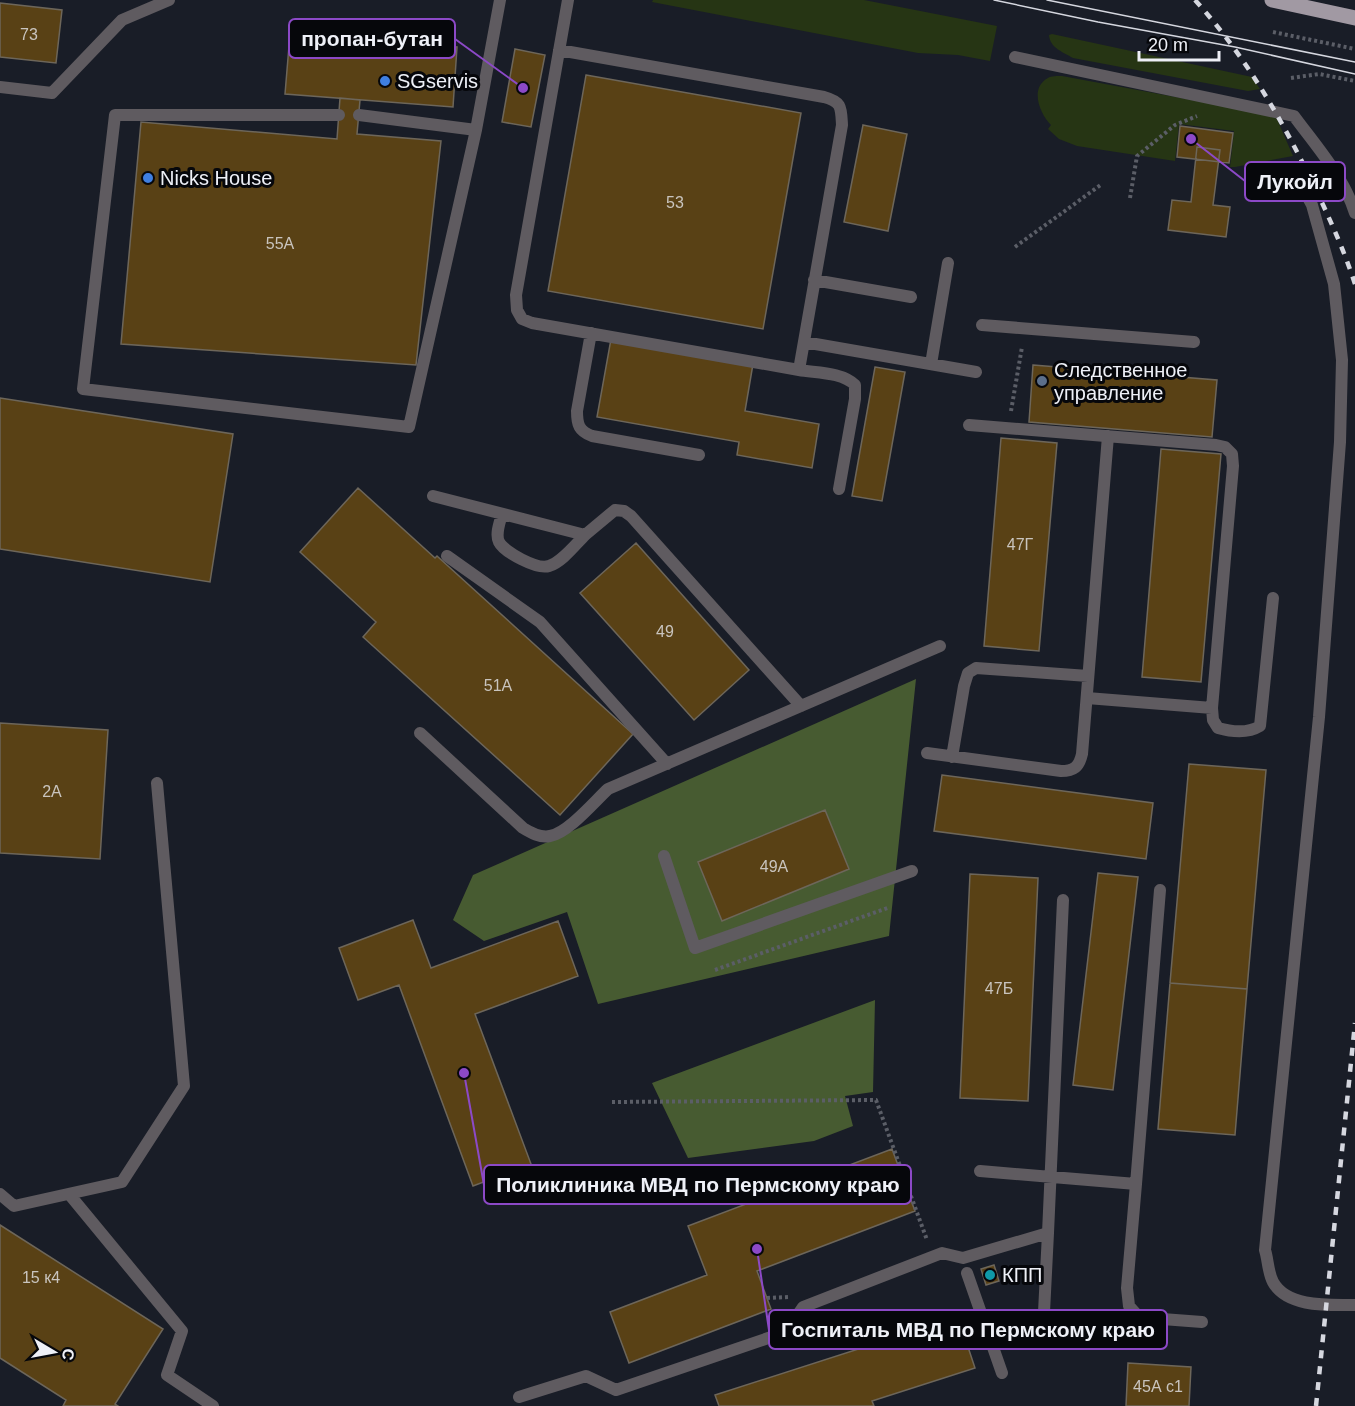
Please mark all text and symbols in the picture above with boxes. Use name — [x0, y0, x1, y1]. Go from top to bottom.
callout: пропан-бутан — [289, 19, 455, 58]
scale bar — [1139, 24, 1218, 62]
house number: 73 — [20, 26, 38, 43]
text: пропан-бутан — [301, 27, 443, 50]
text: 20 m — [1148, 35, 1188, 55]
place label: SGservis — [397, 70, 478, 92]
marker: SGservis — [378, 74, 392, 88]
callout: Лукойл — [1245, 162, 1345, 201]
place label: Nicks House — [160, 167, 272, 189]
text: Лукойл — [1257, 170, 1333, 193]
marker: Nicks House — [141, 171, 155, 185]
house number: 53 — [666, 194, 684, 211]
house number: 55А — [266, 235, 295, 252]
place label: Следственное управление — [1054, 359, 1188, 404]
marker: Следственное управление — [1035, 374, 1049, 388]
house number: 47Г — [1007, 536, 1034, 553]
house number: 49 — [656, 623, 674, 640]
house number: 51А — [484, 677, 513, 694]
house number: 2А — [42, 783, 62, 800]
house number: 49А — [760, 858, 789, 875]
house number: 47Б — [985, 980, 1013, 997]
callout: Поликлиника МВД по Пермскому краю — [484, 1165, 911, 1204]
text: Поликлиника МВД по Пермскому краю — [496, 1173, 900, 1196]
place label: КПП — [1002, 1264, 1042, 1286]
marker: КПП — [983, 1268, 997, 1282]
house number: 15 к4 — [22, 1269, 60, 1286]
callout: Госпиталь МВД по Пермскому краю — [769, 1310, 1167, 1349]
text: Госпиталь МВД по Пермскому краю — [781, 1318, 1155, 1341]
north arrow — [24, 1322, 84, 1382]
text: С — [59, 1347, 78, 1362]
house number: 45А с1 — [1133, 1378, 1183, 1395]

